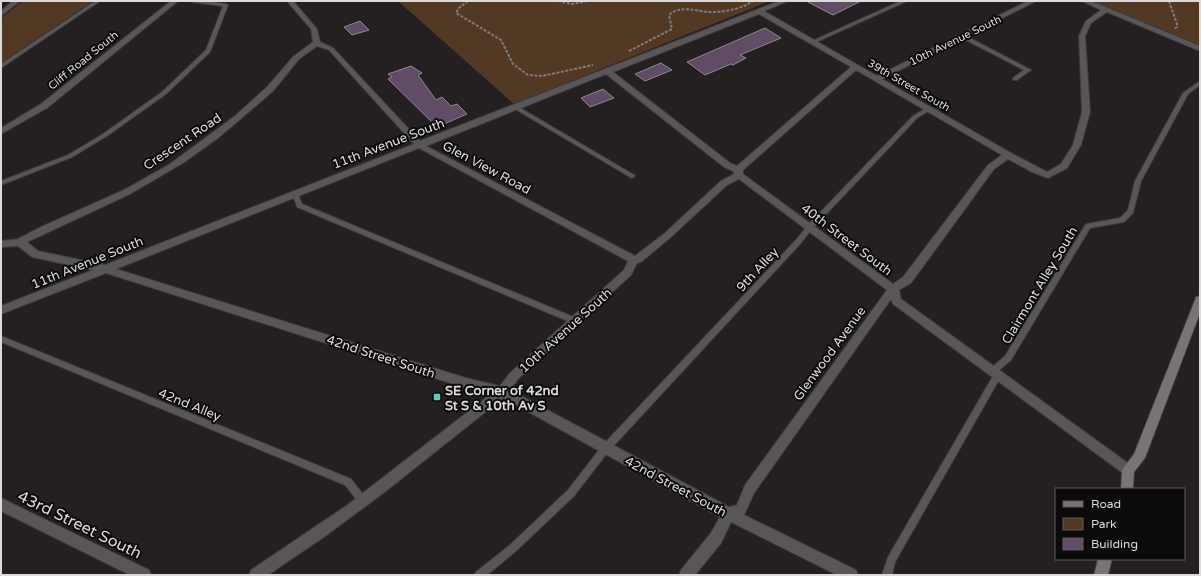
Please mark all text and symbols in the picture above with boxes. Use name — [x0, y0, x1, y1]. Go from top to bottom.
street label: 10th Avenue South — [907, 12, 1003, 68]
street label: Cliff Road South — [46, 28, 121, 93]
street label: 39th Street South — [865, 57, 952, 114]
street label: Crescent Road — [141, 110, 224, 174]
street label: 11th Avenue South — [330, 115, 447, 173]
street label: Glen View Road — [440, 138, 533, 198]
street label: 40th Street South — [798, 200, 895, 279]
street label: Clairmont Alley South — [998, 224, 1081, 347]
street label: 11th Avenue South — [29, 233, 146, 293]
street label: 9th Alley — [733, 244, 782, 295]
street label: 10th Avenue South — [516, 285, 615, 377]
street label: Glenwood Avenue — [790, 303, 869, 404]
street label: 42nd Street South — [324, 332, 437, 382]
place label: SE Corner of 42nd St S & 10th Av S — [445, 383, 559, 414]
street label: 42nd Alley — [156, 385, 223, 425]
marker: SE Corner of 42nd St S & 10th Av S — [432, 392, 442, 402]
street label: 42nd Street South — [622, 453, 729, 520]
street label: 43rd Street South — [14, 486, 145, 564]
legend — [1055, 488, 1185, 560]
text: Road — [1091, 497, 1121, 511]
text: Park — [1091, 517, 1117, 531]
text: Building — [1091, 537, 1138, 551]

